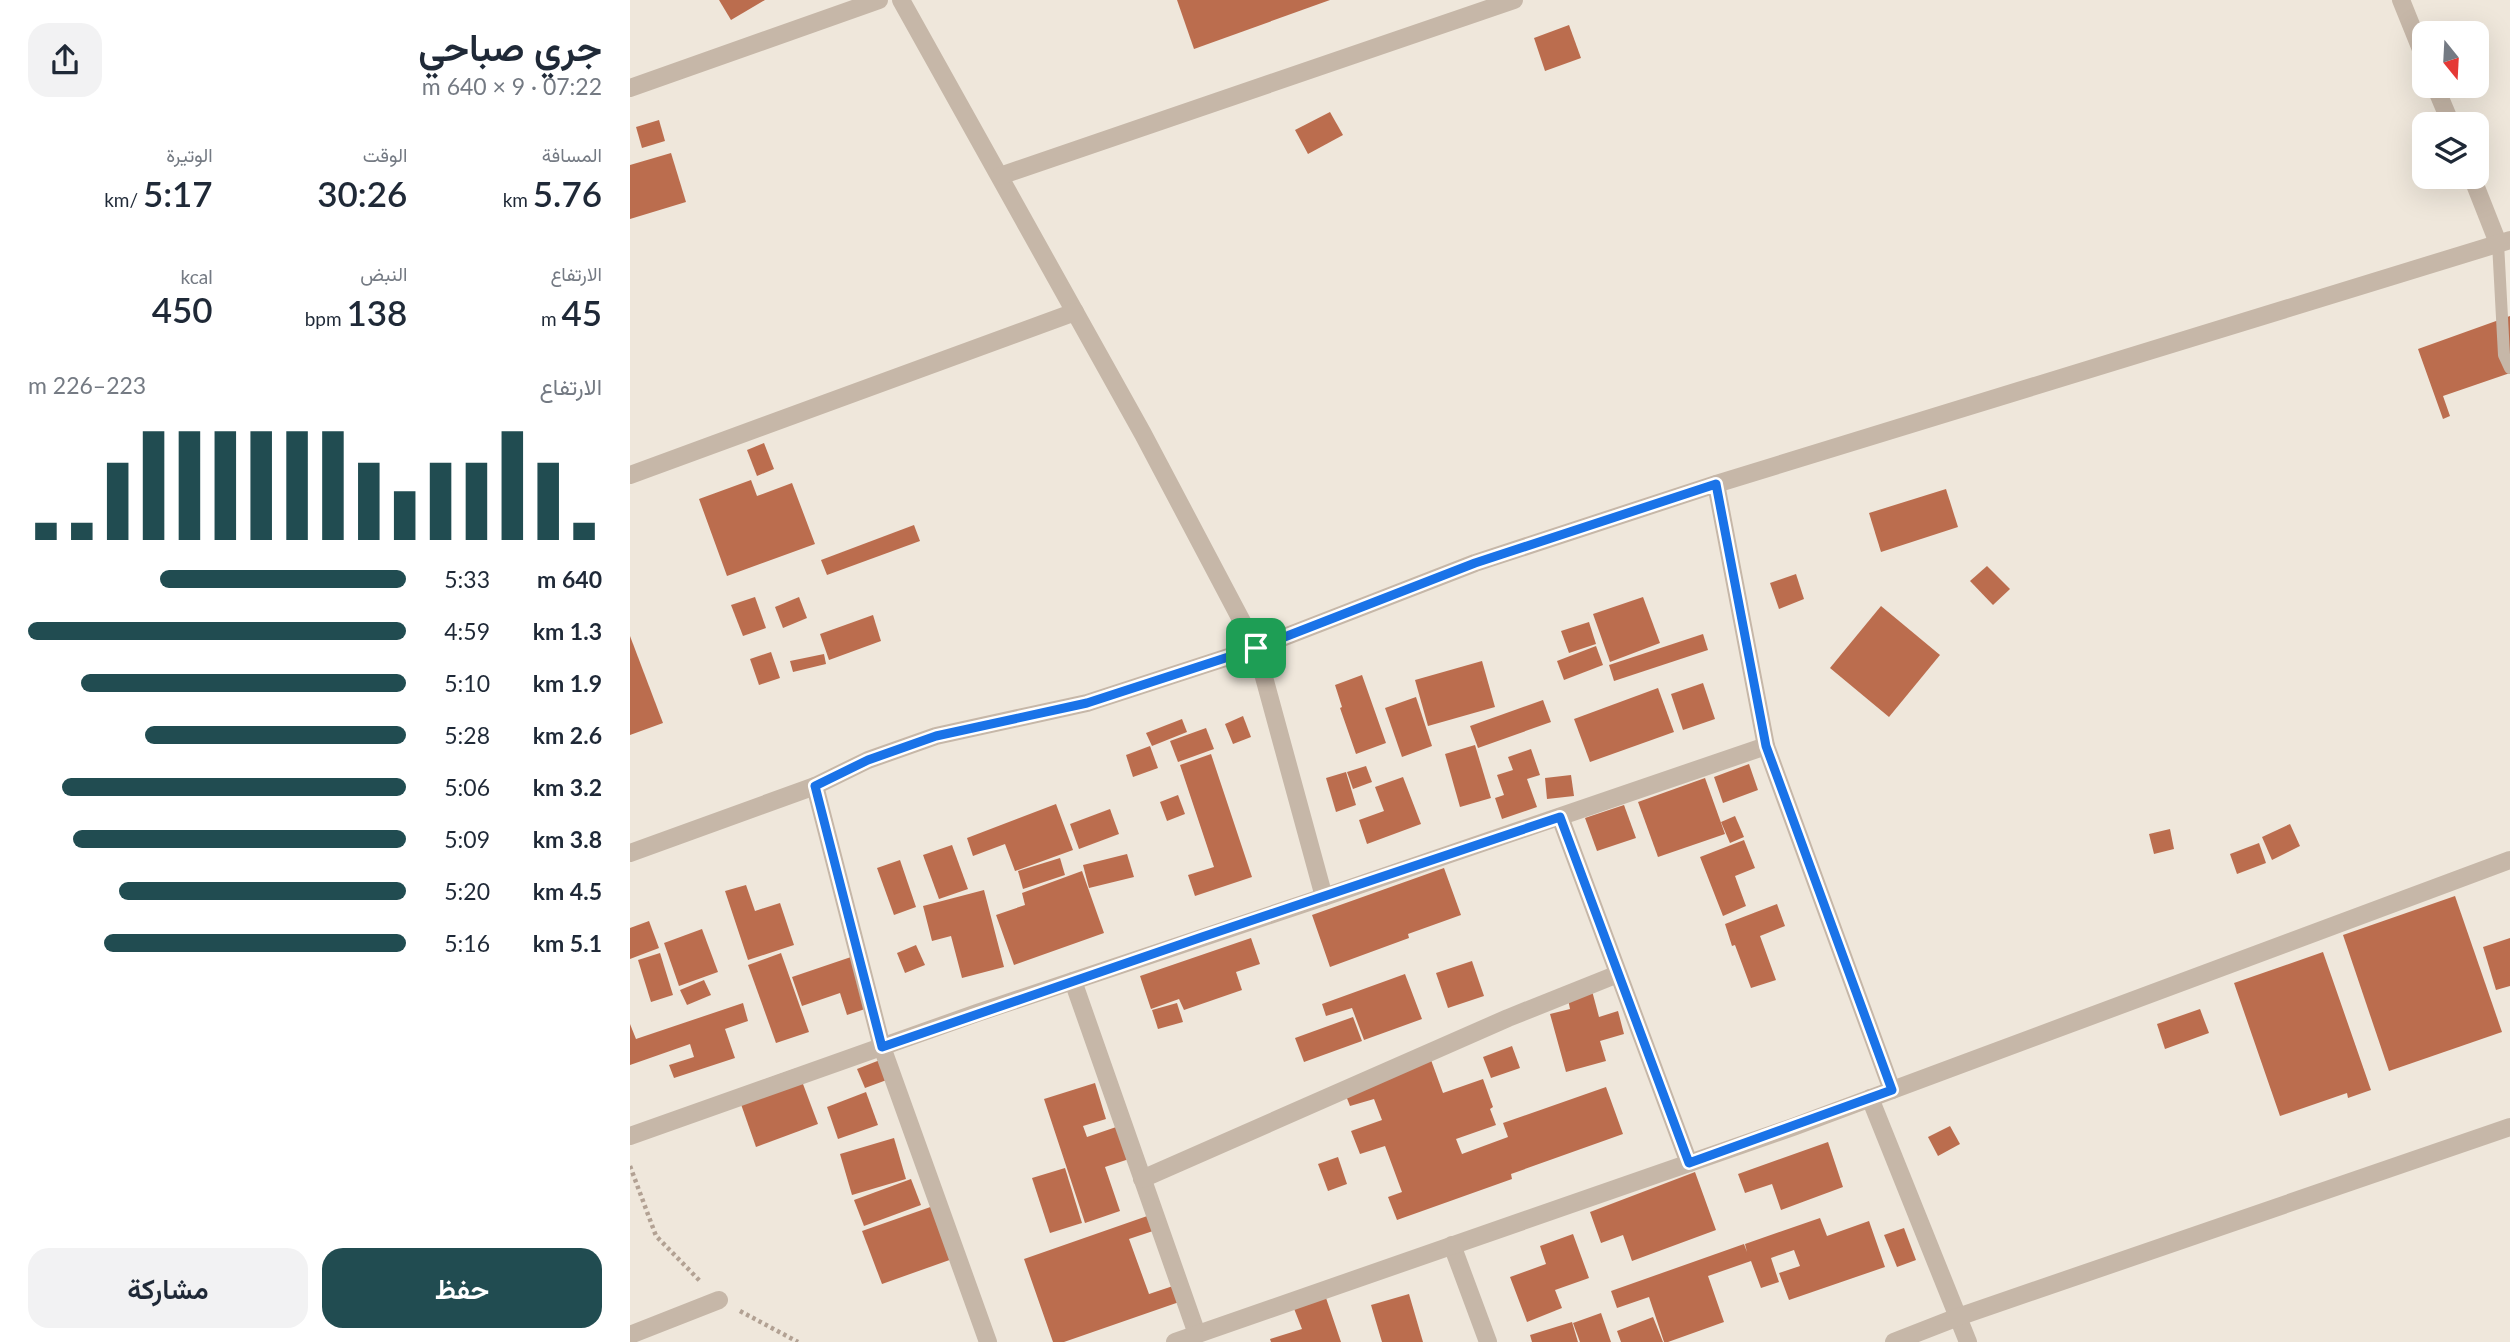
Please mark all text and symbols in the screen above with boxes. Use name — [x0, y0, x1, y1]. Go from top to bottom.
north arrow — [2412, 21, 2488, 98]
map controls — [2412, 21, 2489, 189]
button: share — [28, 23, 102, 97]
text: جري صباحي — [418, 23, 602, 69]
text: 07:22 · 9 × 640 m — [422, 72, 602, 100]
button: layers — [2412, 112, 2489, 189]
text: الوتيرة — [166, 143, 213, 166]
text: الوقت — [363, 143, 407, 166]
text: المسافة — [542, 143, 602, 166]
text: 5:17 — [143, 172, 213, 214]
text: 30:26 — [317, 172, 407, 214]
text: 5.76 — [533, 172, 602, 214]
text: /km — [104, 188, 143, 211]
text: km — [503, 188, 533, 211]
text: النبض — [360, 262, 407, 285]
text: الارتفاع — [550, 262, 602, 285]
text: kcal — [181, 265, 213, 288]
text: 450 — [152, 288, 213, 330]
text: 138 — [346, 291, 407, 333]
text: 45 — [561, 291, 602, 333]
text: bpm — [305, 307, 346, 330]
text: m — [541, 307, 561, 330]
text: 223–226 m — [28, 371, 146, 399]
text: الارتفاع — [540, 372, 602, 400]
text: 5:33 — [444, 565, 490, 593]
text: 640 m — [537, 565, 602, 593]
text: 4:59 — [444, 617, 490, 645]
text: 1.3 km — [533, 617, 602, 645]
pin — [1226, 618, 1286, 678]
icon: arrive — [1237, 629, 1275, 667]
text: 5:10 — [444, 669, 490, 697]
text: 1.9 km — [533, 669, 602, 697]
text: 5:28 — [444, 721, 490, 749]
text: 2.6 km — [533, 721, 602, 749]
text: 5:06 — [444, 773, 490, 801]
text: 3.2 km — [533, 773, 602, 801]
text: 5:09 — [444, 825, 490, 853]
text: 3.8 km — [533, 825, 602, 853]
text: 5:20 — [444, 877, 490, 905]
text: 4.5 km — [533, 877, 602, 905]
text: 5:16 — [444, 929, 490, 957]
text: 5.1 km — [533, 929, 602, 957]
button: مشاركة — [28, 1248, 308, 1328]
button: حفظ — [322, 1248, 602, 1328]

